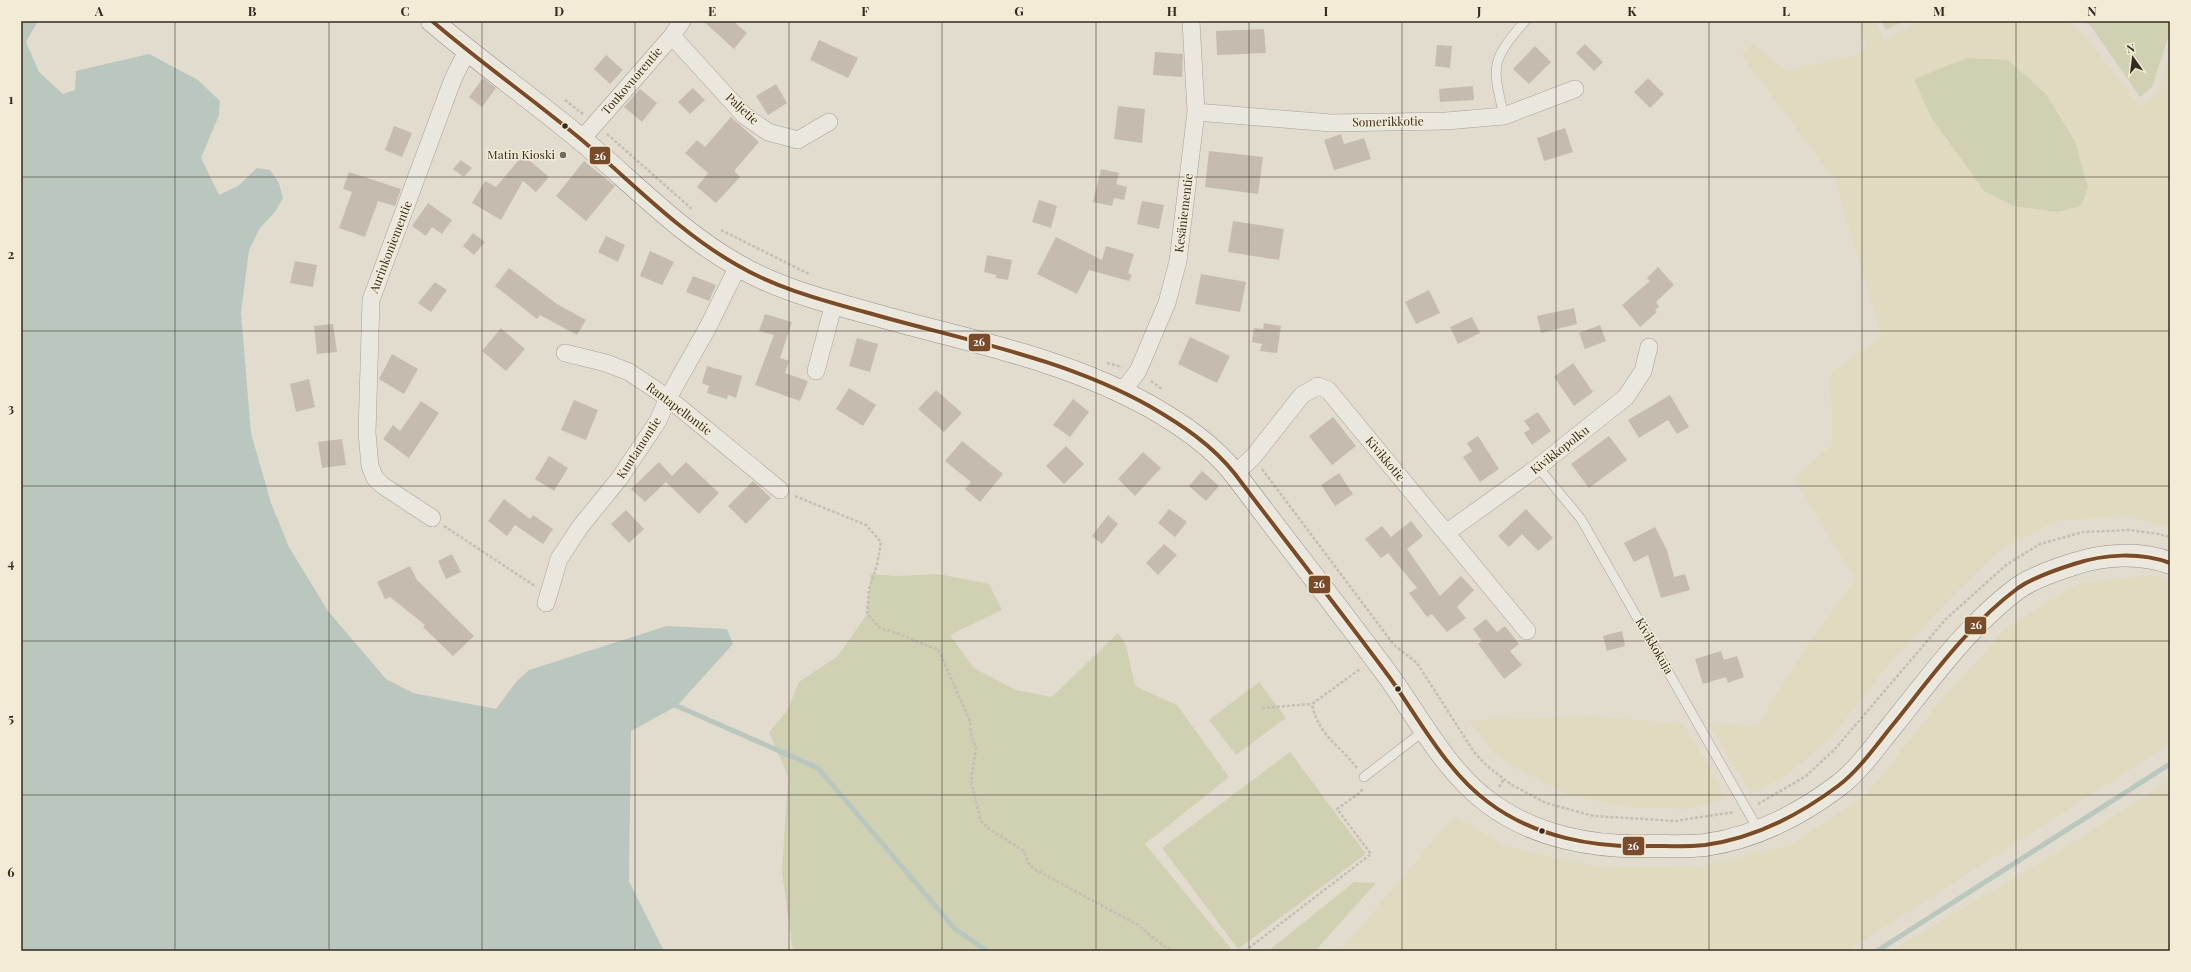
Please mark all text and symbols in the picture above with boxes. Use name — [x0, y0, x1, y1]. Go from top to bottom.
text: A — [94, 2, 104, 19]
text: B — [248, 2, 257, 19]
text: C — [400, 2, 410, 19]
text: D — [554, 2, 564, 19]
text: E — [708, 2, 716, 19]
text: F — [861, 2, 869, 19]
text: G — [1014, 2, 1024, 19]
text: H — [1167, 2, 1177, 19]
text: I — [1324, 2, 1329, 19]
text: J — [1476, 2, 1482, 19]
text: K — [1627, 2, 1637, 19]
text: L — [1782, 2, 1790, 19]
text: M — [1933, 2, 1945, 19]
text: N — [2087, 2, 2097, 19]
north arrow — [2113, 38, 2153, 78]
text: N — [2125, 40, 2136, 56]
street label: Toukovuorentie — [597, 43, 665, 118]
street label: Paljetie — [723, 89, 763, 128]
text: 1 — [9, 90, 14, 107]
street label: Somerikkotie — [1352, 112, 1424, 130]
unlabelled marker — [560, 121, 570, 131]
place label: Matin Kioski — [487, 146, 555, 162]
line badge: 26 — [589, 146, 611, 165]
text: 26 — [594, 148, 606, 163]
marker: Matin Kioski — [558, 150, 568, 160]
street label: Kesäniementie — [1170, 172, 1196, 253]
street label: Aurinkoniementie — [365, 198, 415, 296]
text: 2 — [8, 245, 15, 262]
line badge: 26 — [968, 333, 991, 352]
text: 26 — [973, 334, 985, 349]
street label: Rantapellontie — [643, 378, 716, 438]
text: 3 — [8, 399, 14, 416]
street label: Kuutamontie — [612, 414, 664, 481]
street label: Kivikkopolku — [1527, 421, 1592, 477]
street label: Kivikkotie — [1362, 433, 1409, 484]
text: 4 — [8, 554, 15, 571]
line badge: 26 — [1308, 575, 1331, 594]
text: 26 — [1313, 576, 1325, 591]
street label: Kivikkokuja — [1632, 614, 1677, 677]
line badge: 26 — [1964, 616, 1987, 635]
text: 26 — [1970, 617, 1982, 632]
unlabelled marker — [1393, 684, 1403, 694]
text: 5 — [8, 709, 14, 726]
unlabelled marker — [1537, 826, 1547, 836]
line badge: 26 — [1622, 836, 1645, 856]
text: 26 — [1627, 838, 1639, 853]
text: 6 — [7, 863, 15, 880]

